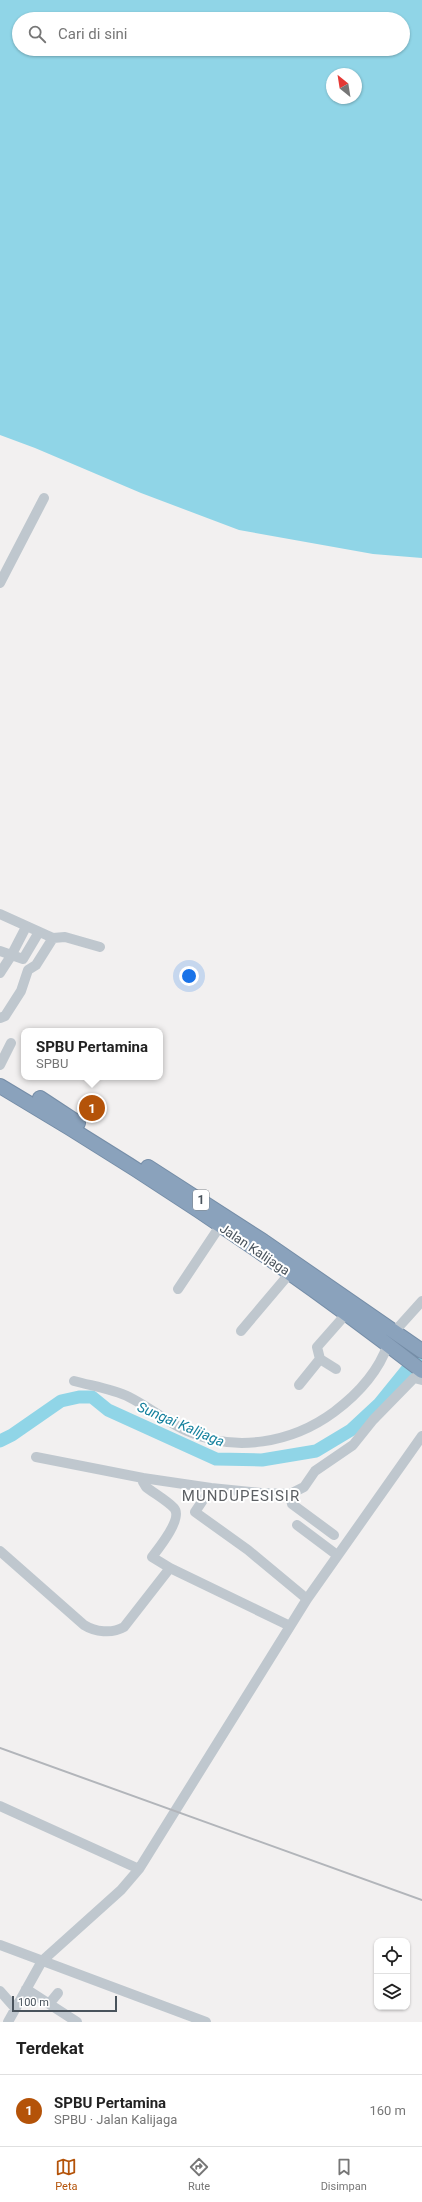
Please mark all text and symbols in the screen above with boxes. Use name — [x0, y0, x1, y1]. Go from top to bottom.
search box — [12, 12, 410, 56]
icon: search — [26, 23, 48, 45]
text: Cari di sini — [58, 25, 128, 43]
north arrow — [326, 68, 362, 104]
your location — [179, 966, 199, 986]
popup — [21, 1028, 163, 1080]
text: SPBU Pertamina — [36, 1038, 148, 1056]
text: SPBU — [36, 1056, 68, 1071]
pin: 1 — [79, 1093, 105, 1123]
road number: 1 — [193, 1190, 209, 1210]
street label: Jalan Kalijaga — [217, 1221, 292, 1278]
water label: Sungai Kalijaga — [135, 1398, 227, 1450]
district label: MUNDUPESISIR — [182, 1487, 300, 1505]
map controls — [374, 1938, 410, 2010]
button: locate — [374, 1938, 410, 1974]
button: layers — [374, 1974, 410, 2010]
scale bar — [12, 1994, 117, 2013]
text: 100 m — [18, 1996, 49, 2009]
text: Terdekat — [16, 2038, 84, 2058]
text: SPBU Pertamina — [54, 2094, 166, 2112]
text: 1 — [25, 2103, 33, 2118]
text: 160 m — [369, 2103, 406, 2118]
text: SPBU · Jalan Kalijaga — [54, 2112, 177, 2127]
tab: Peta — [55, 2156, 78, 2193]
tab: Rute — [188, 2156, 210, 2193]
tab: Disimpan — [321, 2156, 367, 2193]

